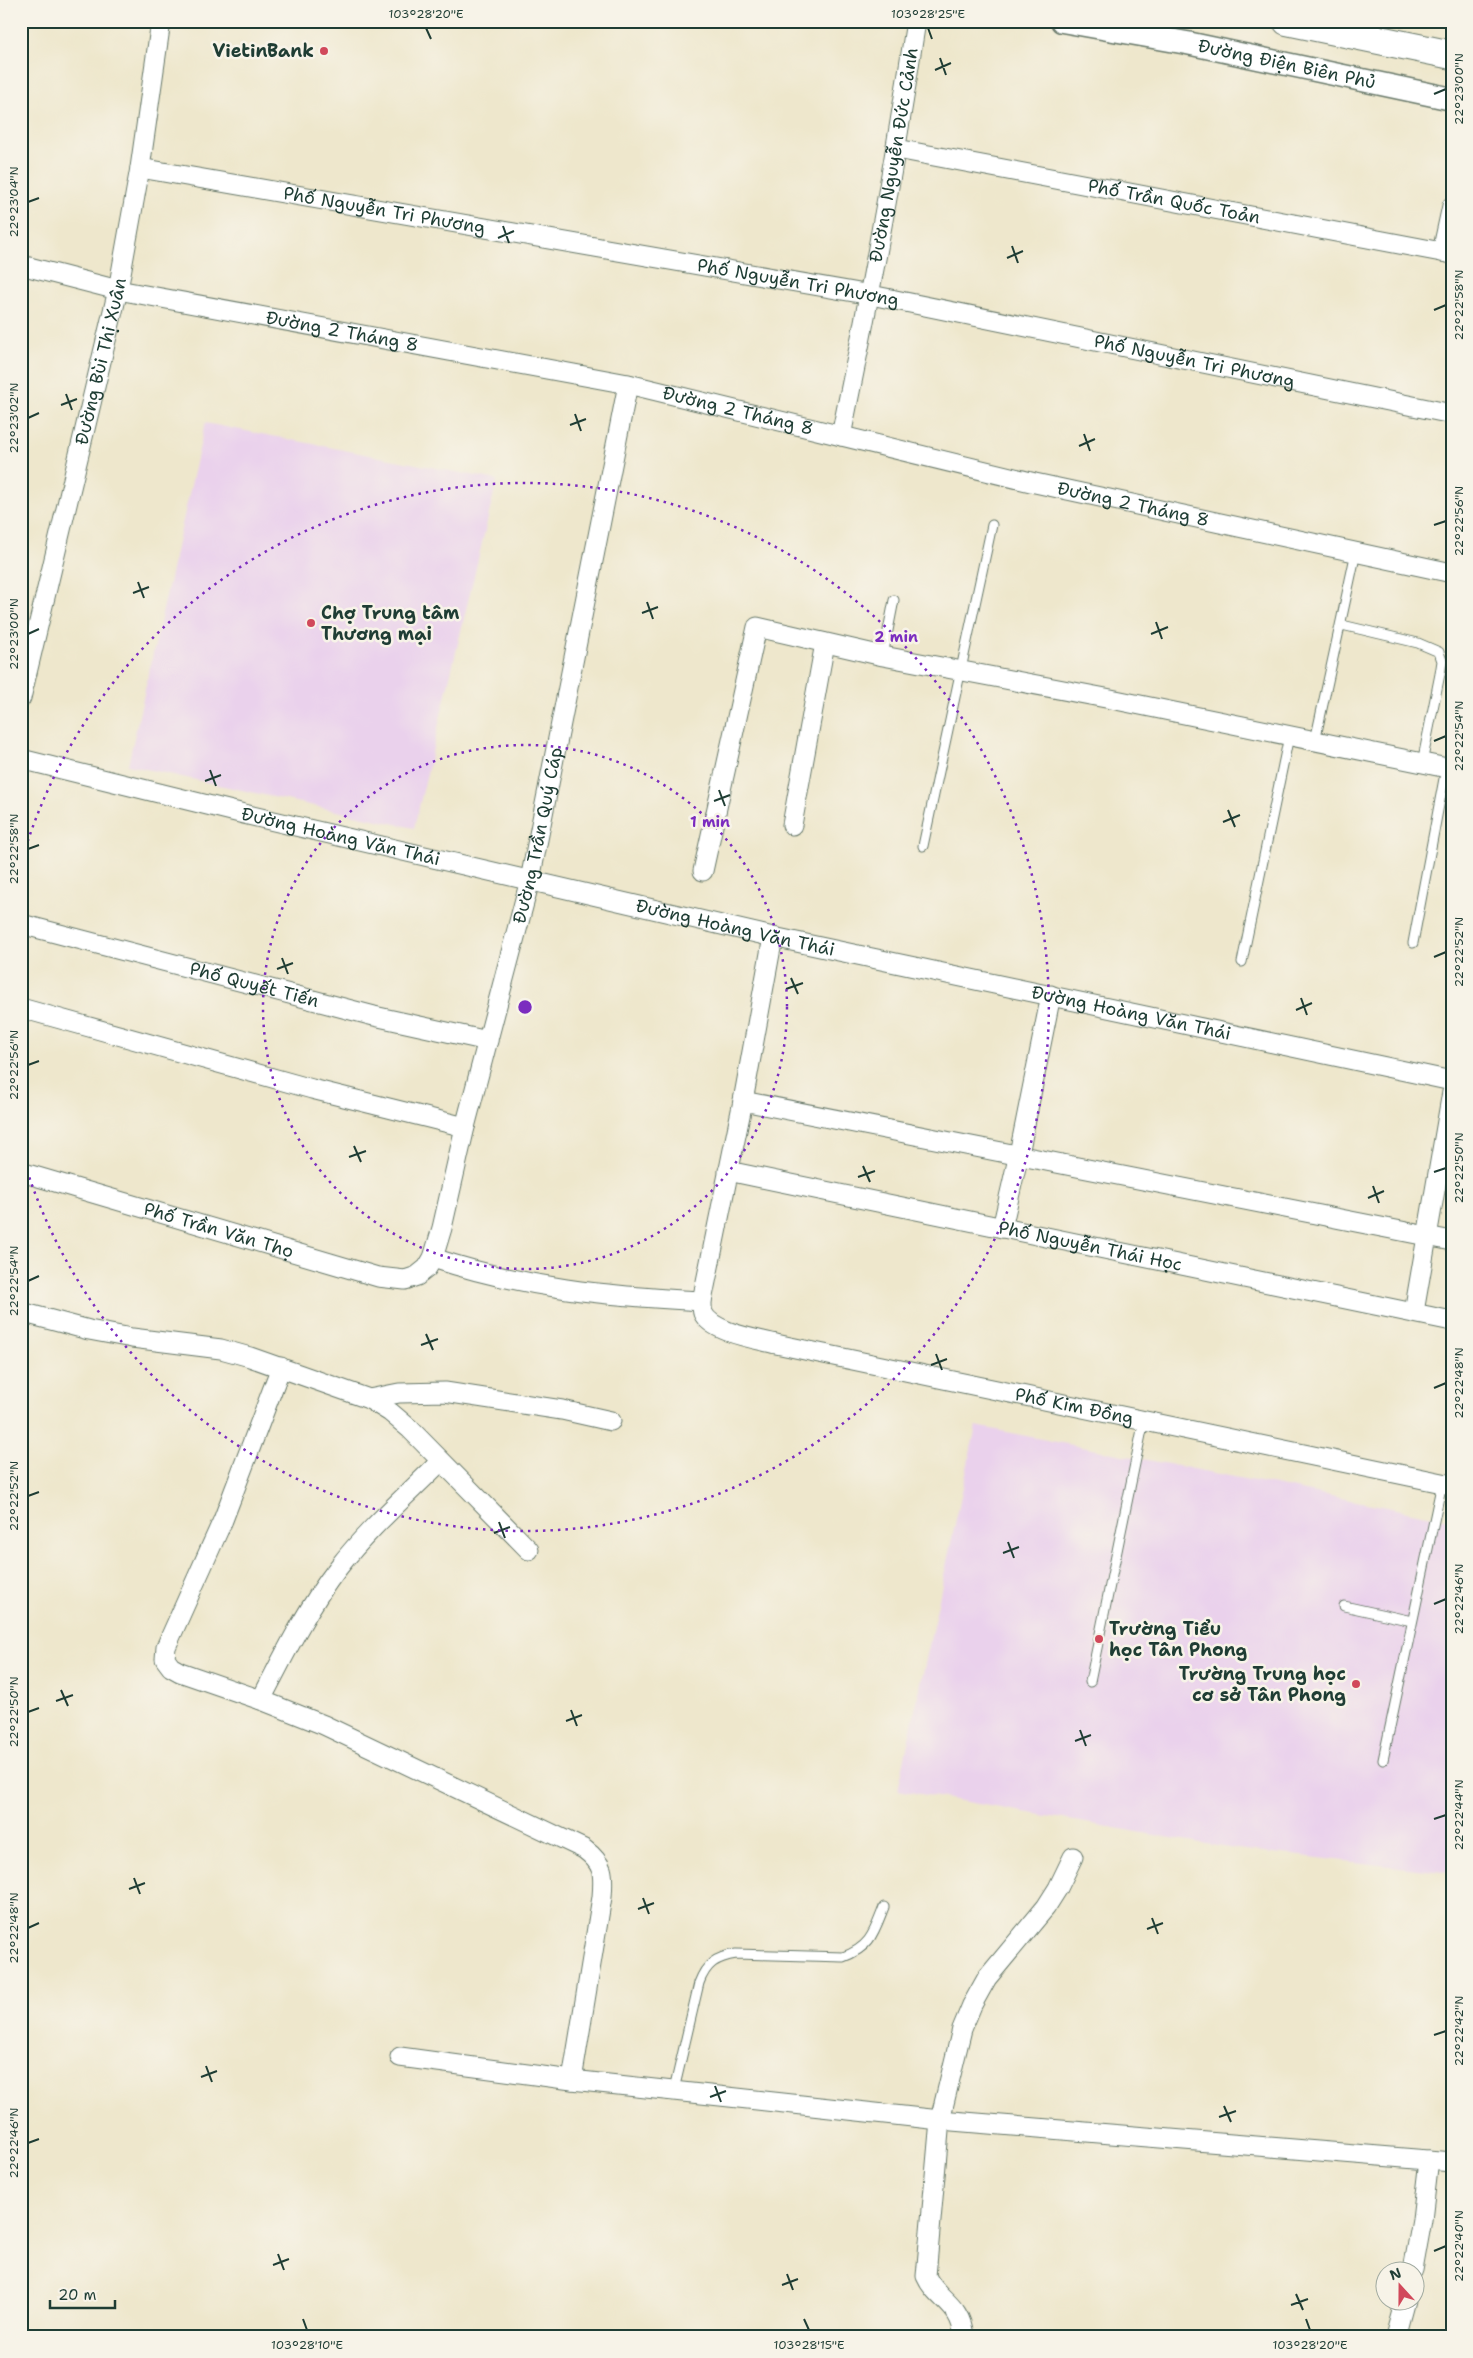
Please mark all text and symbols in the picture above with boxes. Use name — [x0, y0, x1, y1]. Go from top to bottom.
text: 103°28'20"E — [389, 6, 463, 22]
text: 103°28'25"E — [891, 6, 965, 22]
street label: Đường Điện Biên Phủ — [1196, 34, 1378, 95]
place label: VietinBank — [212, 39, 314, 63]
marker: VietinBank — [318, 45, 330, 57]
street label: Đường Nguyễn Đức Cảnh — [864, 46, 924, 264]
text: 22°23'00"N — [1451, 53, 1467, 125]
text: 22°23'04"N — [6, 166, 22, 238]
street label: Phố Trần Quốc Toản — [1086, 173, 1262, 229]
street label: Phố Nguyễn Tri Phương — [282, 181, 487, 240]
street label: Phố Nguyễn Tri Phương — [695, 253, 901, 312]
text: 22°22'58"N — [1451, 270, 1467, 340]
street label: Đường Bùi Thị Xuân — [70, 276, 132, 447]
street label: Đường 2 Tháng 8 — [264, 305, 420, 357]
street label: Phố Nguyễn Tri Phương — [1092, 329, 1297, 394]
street label: Đường 2 Tháng 8 — [660, 381, 816, 441]
text: 22°23'02"N — [6, 383, 22, 453]
street label: Đường 2 Tháng 8 — [1055, 476, 1211, 532]
text: 22°22'56"N — [1451, 486, 1467, 556]
text: 22°23'00"N — [6, 598, 22, 670]
place label: Chợ Trung tâm Thương mại — [321, 601, 460, 646]
marker: Chợ Trung tâm Thương mại — [305, 617, 317, 629]
text: 2 min — [874, 627, 918, 647]
text: 22°22'54"N — [1451, 701, 1467, 771]
street label: Đường Trần Quý Cáp — [507, 745, 568, 926]
street label: Đường Hoàng Văn Thái — [239, 802, 442, 871]
text: 1 min — [690, 812, 730, 832]
text: 22°22'58"N — [6, 814, 22, 884]
street label: Đường Hoàng Văn Thái — [633, 894, 837, 962]
text: 22°22'52"N — [1451, 917, 1467, 987]
street label: Phố Quyết Tiến — [187, 956, 321, 1013]
street label: Đường Hoàng Văn Thái — [1029, 980, 1233, 1046]
centre of rings — [516, 998, 534, 1016]
text: 22°22'56"N — [6, 1030, 22, 1100]
text: 22°22'50"N — [1451, 1132, 1467, 1204]
street label: Phố Trần Văn Thọ — [141, 1197, 297, 1264]
street label: Phố Nguyễn Thái Học — [996, 1215, 1184, 1277]
text: 22°22'54"N — [6, 1246, 22, 1316]
text: 22°22'48"N — [1451, 1347, 1467, 1419]
street label: Phố Kim Đồng — [1013, 1382, 1136, 1430]
text: 22°22'52"N — [6, 1461, 22, 1531]
text: 22°22'46"N — [1451, 1564, 1467, 1634]
place label: Trường Tiểu học Tân Phong — [1109, 1617, 1248, 1662]
marker: Trường Tiểu học Tân Phong — [1093, 1633, 1105, 1645]
place label: Trường Trung học cơ sở Tân Phong — [1179, 1662, 1346, 1707]
text: 22°22'50"N — [6, 1676, 22, 1748]
marker: Trường Trung học cơ sở Tân Phong — [1350, 1678, 1362, 1690]
text: 22°22'44"N — [1451, 1779, 1467, 1851]
text: 22°22'48"N — [6, 1892, 22, 1964]
text: 22°22'42"N — [1451, 1996, 1467, 2066]
text: 22°22'46"N — [6, 2108, 22, 2178]
text: 22°22'40"N — [1451, 2210, 1467, 2282]
north arrow — [1376, 2260, 1426, 2310]
text: N — [1387, 2263, 1404, 2284]
scale bar — [50, 2278, 115, 2310]
text: 20 m — [58, 2285, 97, 2305]
text: 103°28'10"E — [271, 2337, 343, 2353]
text: 103°28'15"E — [774, 2337, 844, 2353]
text: 103°28'20"E — [1273, 2337, 1347, 2353]

